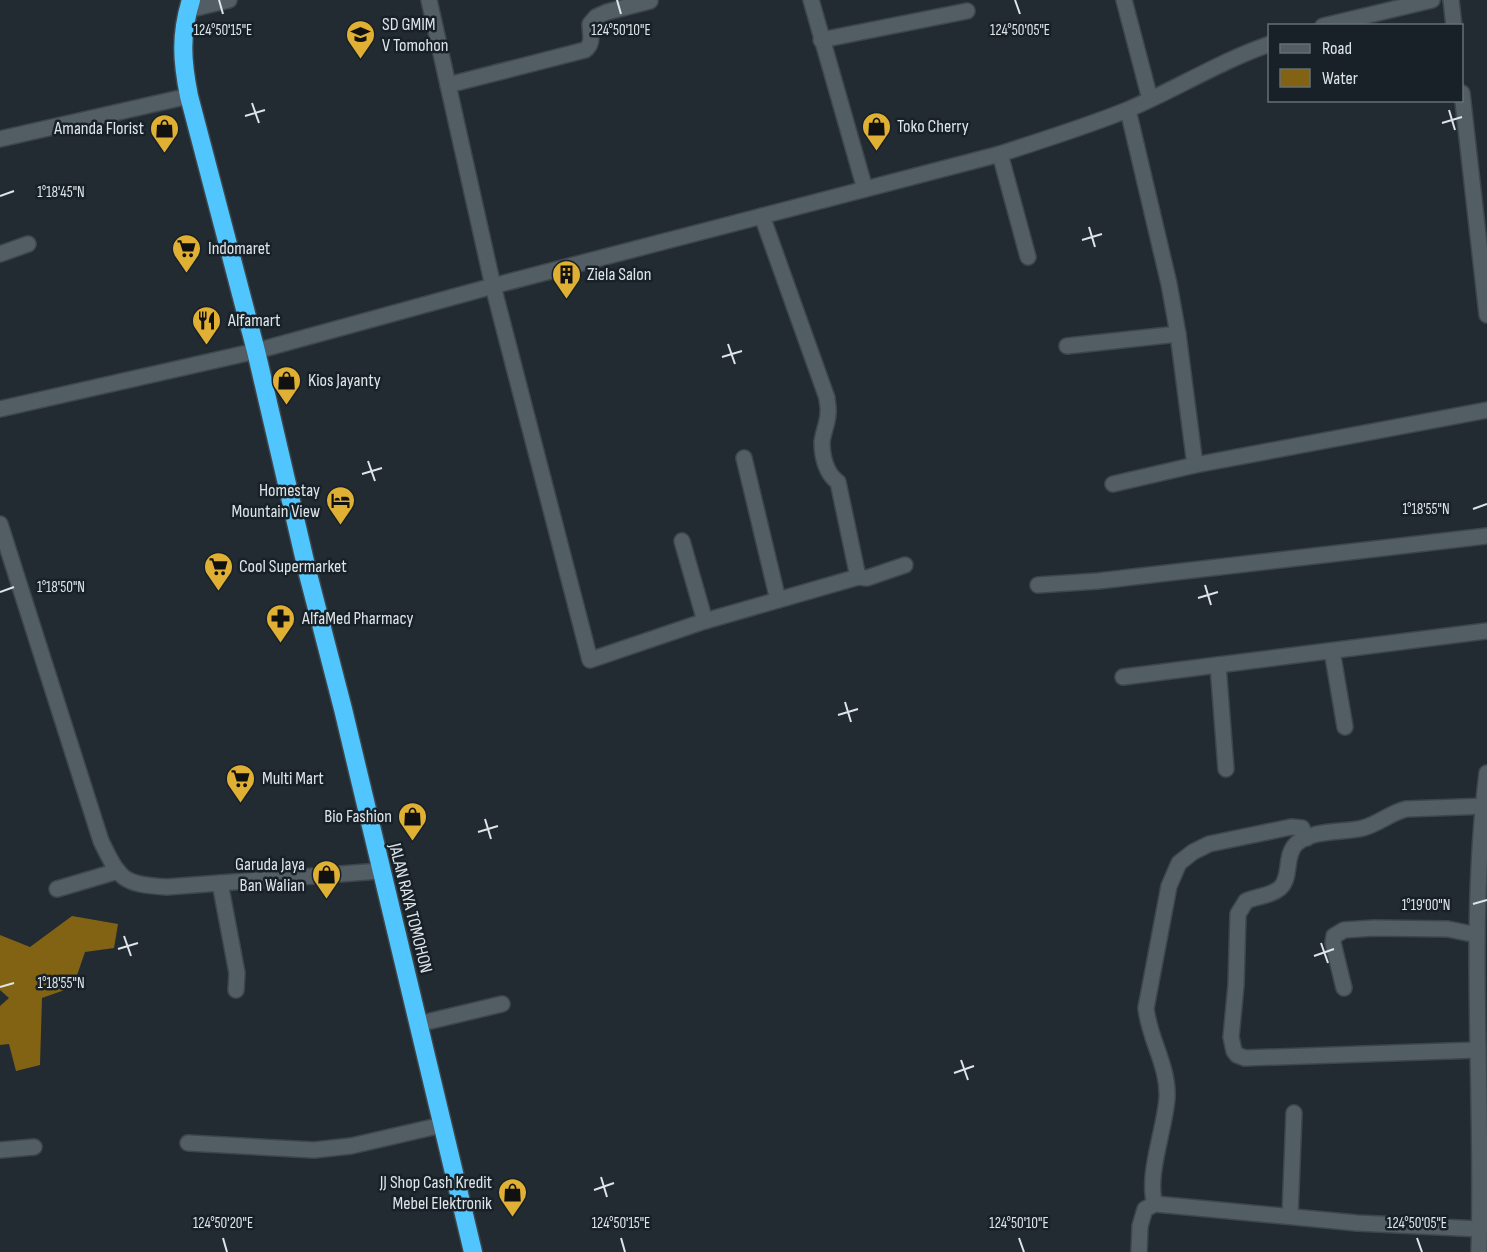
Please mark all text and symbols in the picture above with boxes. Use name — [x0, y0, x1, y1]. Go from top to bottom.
place label: SD GMIM V Tomohon — [382, 14, 448, 56]
school or university icon: SD GMIM V Tomohon — [345, 18, 377, 60]
text: 124°50'15"E — [194, 21, 252, 40]
text: 124°50'10"E — [591, 21, 651, 40]
text: 124°50'05"E — [990, 21, 1050, 40]
legend — [1268, 24, 1463, 102]
text: Road — [1322, 38, 1352, 59]
text: Water — [1322, 68, 1358, 89]
shop icon: Toko Cherry — [860, 110, 892, 152]
shop icon: Amanda Florist — [149, 112, 181, 154]
place label: Toko Cherry — [897, 116, 969, 137]
place label: Amanda Florist — [53, 118, 144, 139]
text: 1°18'45"N — [37, 183, 85, 202]
supermarket icon: Indomaret — [171, 232, 203, 274]
place label: Indomaret — [208, 238, 271, 259]
building icon: Ziela Salon — [550, 258, 582, 300]
place label: Ziela Salon — [587, 264, 651, 285]
restaurant icon: Alfamart — [191, 304, 223, 346]
place label: Alfamart — [227, 310, 281, 331]
shop icon: Kios Jayanty — [271, 364, 303, 406]
place label: Kios Jayanty — [308, 370, 381, 391]
place label: Homestay Mountain View — [232, 480, 320, 522]
hotel icon: Homestay Mountain View — [325, 484, 357, 526]
text: 1°18'55"N — [1402, 500, 1450, 519]
supermarket icon: Cool Supermarket — [202, 550, 234, 592]
place label: Cool Supermarket — [239, 556, 347, 577]
text: 1°18'50"N — [37, 578, 85, 597]
pharmacy icon: AlfaMed Pharmacy — [265, 602, 297, 644]
place label: AlfaMed Pharmacy — [301, 608, 413, 629]
supermarket icon: Multi Mart — [225, 762, 257, 804]
place label: Multi Mart — [262, 768, 324, 789]
shop icon: Bio Fashion — [397, 800, 429, 842]
place label: Bio Fashion — [324, 806, 392, 827]
street label: JALAN RAYA TOMOHON — [384, 840, 437, 975]
place label: Garuda Jaya Ban Walian — [235, 854, 305, 896]
shop icon: Garuda Jaya Ban Walian — [310, 858, 342, 900]
text: 1°19'00"N — [1402, 896, 1450, 915]
text: 1°18'55"N — [37, 974, 85, 993]
place label: JJ Shop Cash Kredit Mebel Elektronik — [379, 1172, 493, 1214]
shop icon: JJ Shop Cash Kredit Mebel Elektronik — [497, 1176, 529, 1218]
text: 124°50'20"E — [193, 1214, 253, 1233]
text: 124°50'15"E — [592, 1214, 650, 1233]
text: 124°50'10"E — [989, 1214, 1049, 1233]
text: 124°50'05"E — [1387, 1214, 1447, 1233]

